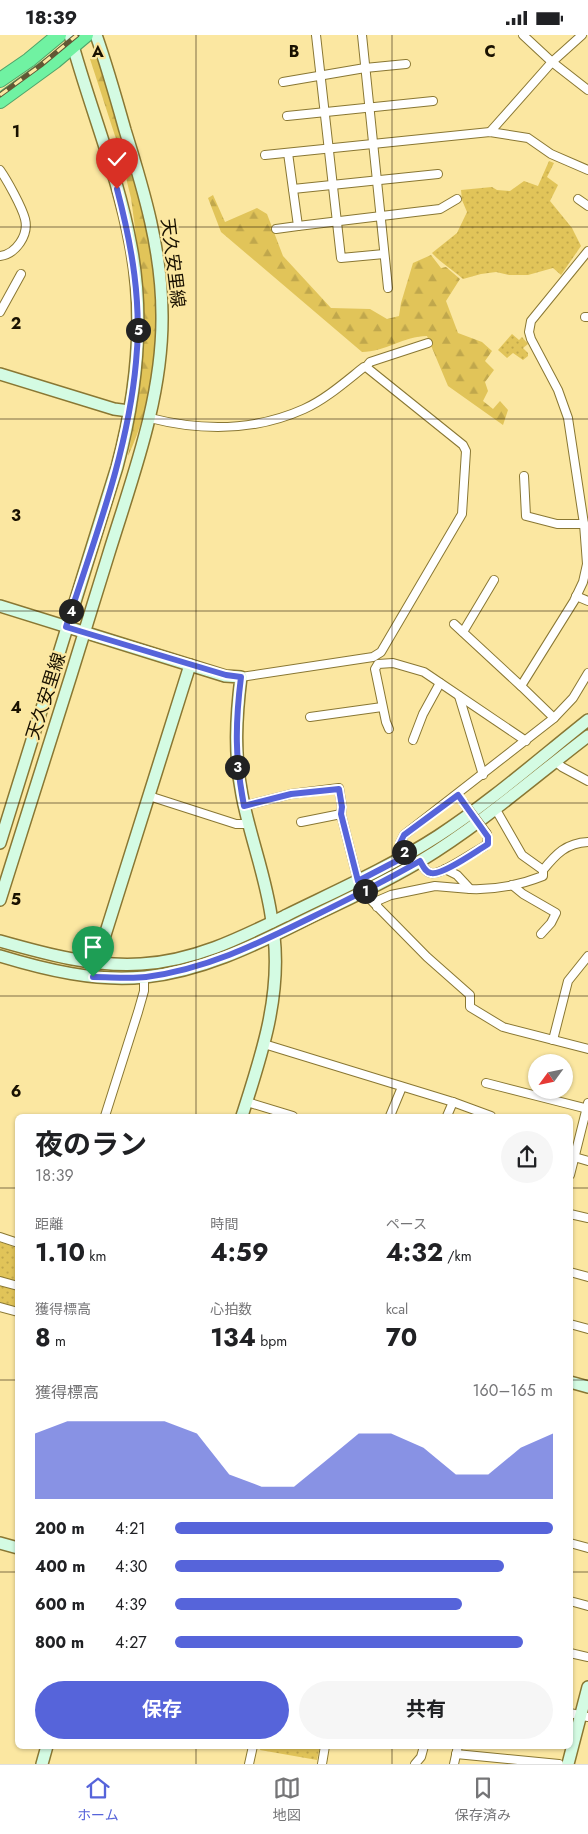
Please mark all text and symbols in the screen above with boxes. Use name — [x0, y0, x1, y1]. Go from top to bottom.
text: 18:39 — [25, 4, 77, 31]
text: A — [91, 40, 104, 63]
text: B — [289, 40, 299, 63]
text: C — [484, 40, 496, 63]
text: 1 — [12, 120, 20, 143]
pin — [96, 138, 138, 189]
icon: check — [103, 145, 131, 173]
street label: 天久安里線 — [155, 217, 191, 309]
text: 2 — [11, 312, 21, 335]
pin: 5 — [126, 317, 150, 343]
text: 5 — [134, 320, 143, 340]
text: 3 — [11, 504, 21, 527]
pin: 4 — [58, 599, 84, 623]
text: 4 — [67, 601, 76, 621]
street label: 天久安里線 — [20, 649, 72, 743]
text: 4 — [10, 696, 22, 719]
pin: 3 — [224, 755, 250, 779]
text: 3 — [233, 757, 242, 777]
pin: 2 — [392, 839, 416, 865]
text: 2 — [400, 842, 409, 862]
pin: 1 — [352, 879, 378, 903]
text: 1 — [362, 881, 369, 901]
text: 5 — [11, 888, 21, 911]
pin — [72, 926, 114, 977]
icon: arrive — [79, 933, 107, 961]
north arrow — [528, 1054, 572, 1099]
map controls — [528, 1054, 573, 1099]
text: 6 — [11, 1080, 21, 1103]
text: 夜のラン — [35, 1124, 147, 1165]
button: share — [501, 1131, 553, 1183]
text: 18:39 — [35, 1164, 74, 1187]
text: 距離 — [35, 1214, 63, 1234]
text: 時間 — [210, 1214, 238, 1234]
text: ペース — [386, 1214, 427, 1234]
text: 1.10 — [35, 1234, 85, 1270]
text: 4:59 — [210, 1234, 269, 1270]
text: 4:32 — [386, 1234, 443, 1270]
text: km — [85, 1246, 106, 1266]
text: /km — [443, 1246, 472, 1266]
text: 獲得標高 — [35, 1299, 91, 1319]
text: 心拍数 — [210, 1299, 252, 1319]
text: kcal — [386, 1299, 408, 1319]
text: 8 — [35, 1319, 51, 1355]
text: 134 — [210, 1319, 256, 1355]
text: 70 — [386, 1319, 417, 1355]
text: m — [51, 1331, 66, 1351]
text: bpm — [256, 1331, 287, 1351]
text: 160–165 m — [472, 1379, 553, 1402]
text: 獲得標高 — [35, 1381, 99, 1404]
text: 200 m — [35, 1517, 85, 1540]
text: 4:21 — [115, 1517, 145, 1540]
text: 400 m — [35, 1555, 85, 1578]
text: 4:30 — [115, 1555, 147, 1578]
text: 600 m — [35, 1593, 85, 1616]
text: 4:39 — [115, 1593, 147, 1616]
text: 800 m — [35, 1631, 84, 1654]
text: 4:27 — [115, 1631, 147, 1654]
button: 保存 — [35, 1681, 289, 1739]
button: 共有 — [299, 1681, 553, 1739]
tab: ホーム — [77, 1774, 119, 1825]
tab: 地図 — [273, 1774, 301, 1825]
tab: 保存済み — [455, 1774, 511, 1825]

